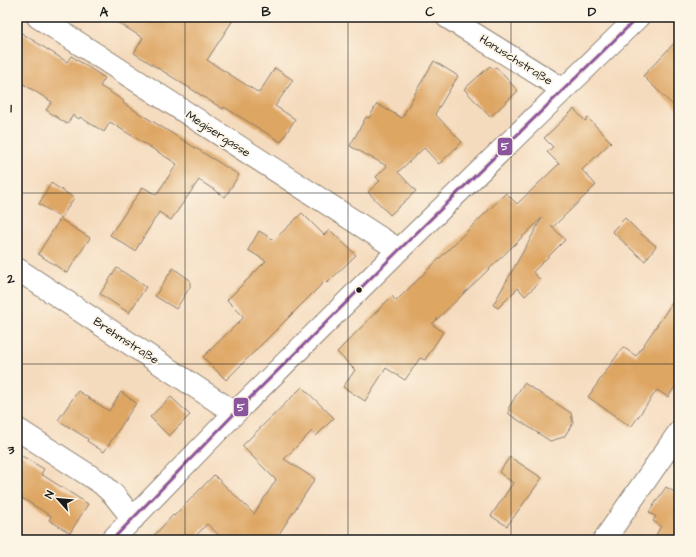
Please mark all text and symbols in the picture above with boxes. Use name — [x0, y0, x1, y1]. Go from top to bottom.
text: A — [100, 3, 109, 21]
text: B — [261, 3, 271, 21]
text: C — [425, 3, 435, 21]
text: D — [588, 3, 597, 21]
street label: Hanuschstraße — [476, 31, 556, 90]
text: 1 — [10, 99, 12, 117]
street label: Megisergasse — [182, 107, 254, 163]
line badge: 5 — [497, 137, 513, 156]
text: 5 — [501, 139, 509, 154]
text: 2 — [6, 270, 15, 288]
unlabelled marker — [354, 285, 364, 295]
street label: Brehmstraße — [90, 313, 163, 369]
line badge: 5 — [233, 397, 249, 417]
text: 5 — [237, 400, 245, 415]
text: 3 — [7, 441, 15, 459]
north arrow — [38, 479, 78, 519]
text: N — [41, 488, 58, 501]

